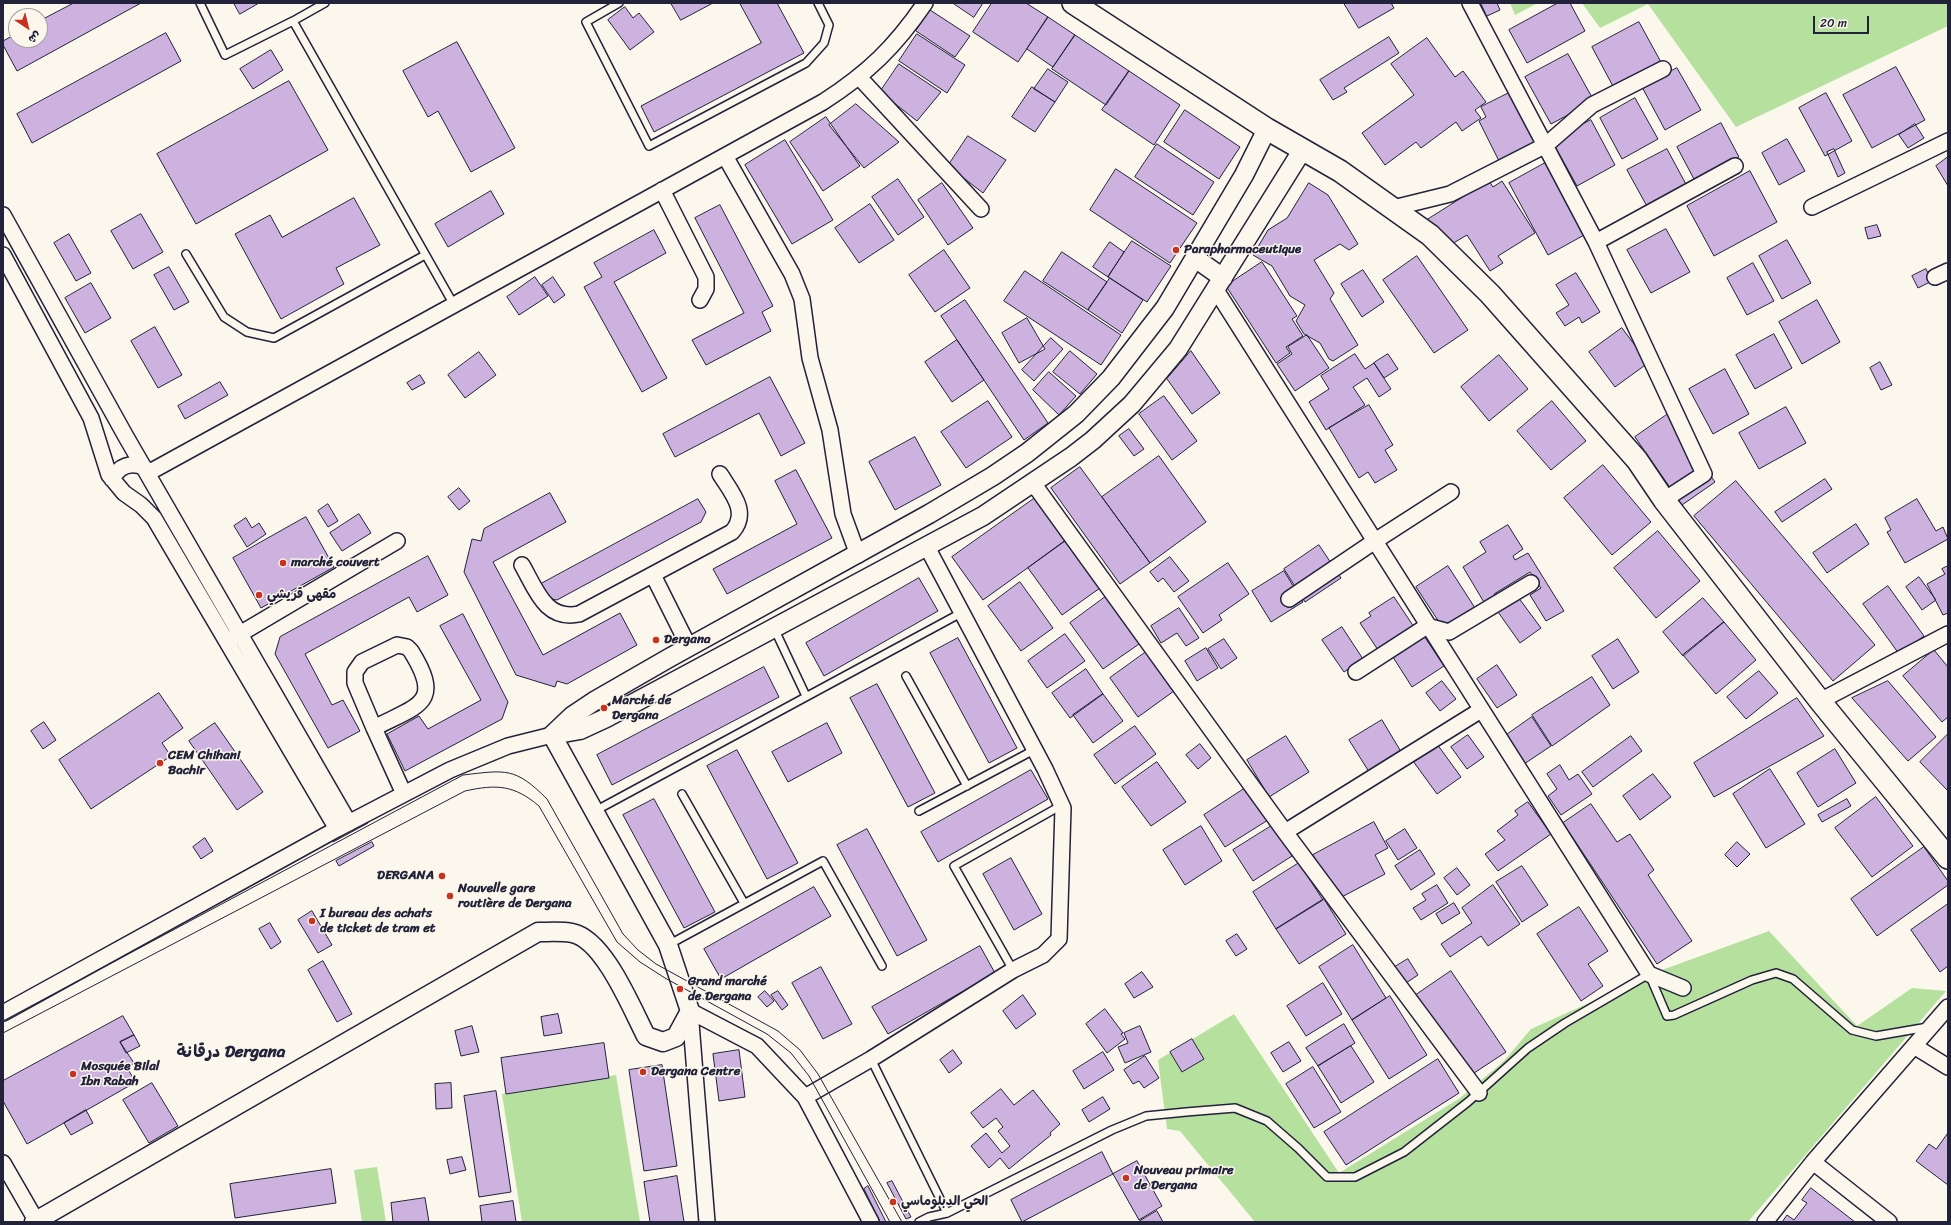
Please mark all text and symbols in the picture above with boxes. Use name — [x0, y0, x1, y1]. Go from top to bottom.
north arrow — [8, 8, 48, 48]
scale bar — [1815, 8, 1871, 34]
text: 20 m — [1820, 12, 1847, 34]
text: ش — [24, 26, 45, 49]
place label: Parapharmaceutique — [1184, 242, 1301, 258]
marker: Parapharmaceutique — [1171, 245, 1181, 255]
place label: marché couvert — [291, 555, 380, 571]
marker: marché couvert — [278, 558, 288, 568]
place label: مقهى قريشي — [267, 587, 336, 603]
marker: مقهى قريشي — [254, 590, 264, 600]
place label: Dergana — [664, 632, 710, 648]
marker: Dergana — [651, 635, 661, 645]
place label: Marché de Dergana — [612, 693, 671, 724]
marker: Marché de Dergana — [599, 703, 609, 713]
place label: CEM Chihani Bachir — [168, 748, 240, 779]
marker: CEM Chihani Bachir — [155, 758, 165, 768]
place label: DERGANA — [377, 868, 434, 884]
marker: DERGANA — [437, 871, 447, 881]
place label: Nouvelle gare routière de Dergana — [458, 881, 572, 912]
marker: Nouvelle gare routière de Dergana — [445, 891, 455, 901]
place label: I bureau des achats de ticket de tram et — [320, 906, 435, 937]
marker: I bureau des achats de ticket de tram et — [307, 916, 317, 926]
place label: Grand marché de Dergana — [688, 974, 767, 1005]
marker: Grand marché de Dergana — [675, 984, 685, 994]
district label: درقانة Dergana — [177, 1043, 285, 1063]
place label: Mosquée Bilal Ibn Rabah — [81, 1059, 160, 1090]
place label: Dergana Centre — [651, 1064, 740, 1080]
marker: Dergana Centre — [638, 1067, 648, 1077]
marker: Mosquée Bilal Ibn Rabah — [68, 1069, 78, 1079]
place label: Nouveau primaire de Dergana — [1134, 1163, 1234, 1194]
marker: Nouveau primaire de Dergana — [1121, 1173, 1131, 1183]
place label: الحي الدبلوماسي — [901, 1194, 988, 1210]
marker: الحي الدبلوماسي — [888, 1197, 898, 1207]

